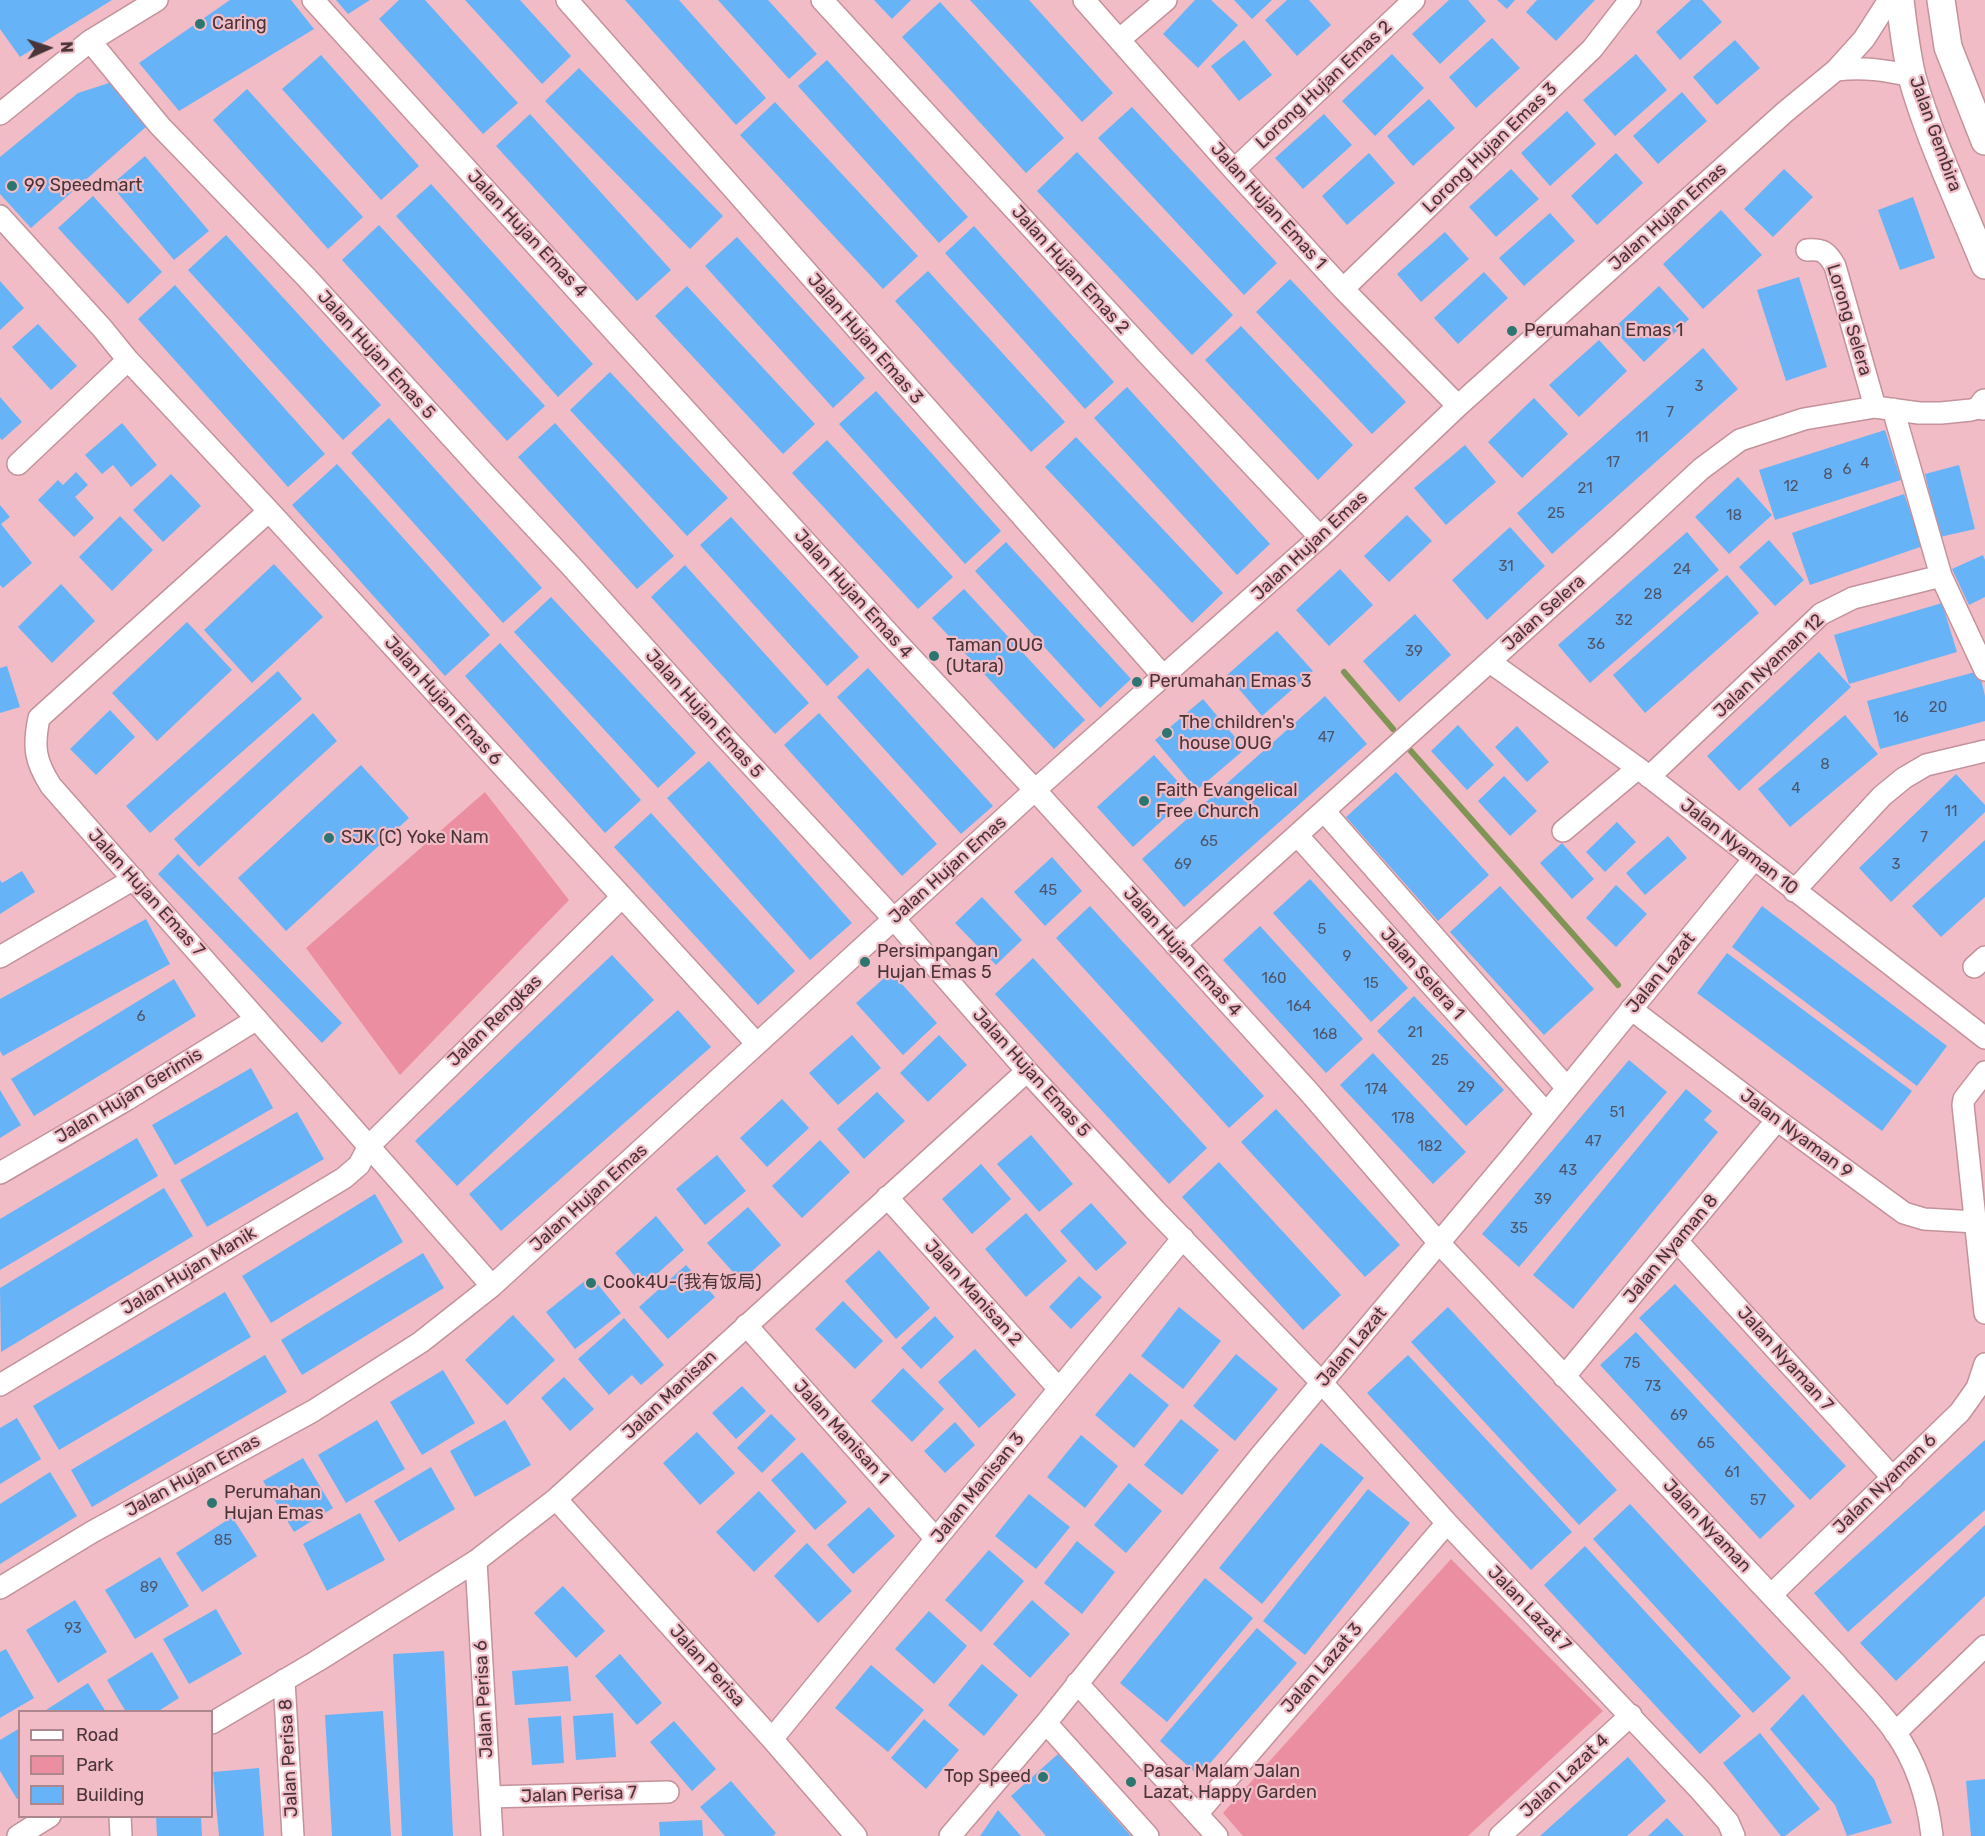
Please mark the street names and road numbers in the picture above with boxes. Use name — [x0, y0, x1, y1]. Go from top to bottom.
street label: Lorong Hujan Emas 2 — [1252, 16, 1396, 154]
street label: Jalan Gembira — [1904, 73, 1966, 195]
street label: Lorong Hujan Emas 3 — [1418, 78, 1562, 218]
street label: Jalan Hujan Emas 1 — [1206, 138, 1330, 274]
street label: Jalan Hujan Emas — [1605, 159, 1731, 275]
street label: Jalan Hujan Emas 4 — [462, 166, 592, 302]
street label: Jalan Hujan Emas 2 — [1007, 201, 1133, 339]
street label: Lorong Selera — [1822, 262, 1876, 378]
street label: Jalan Hujan Emas 3 — [802, 269, 928, 409]
street label: Jalan Hujan Emas 5 — [313, 286, 439, 424]
street label: Jalan Hujan Emas — [1248, 487, 1372, 605]
street label: Jalan Hujan Emas 4 — [789, 525, 917, 663]
street label: Jalan Selera — [1498, 570, 1590, 656]
street label: Jalan Nyaman 12 — [1710, 610, 1828, 722]
street label: Jalan Hujan Emas 6 — [380, 632, 506, 770]
street label: Jalan Hujan Emas 5 — [641, 645, 767, 783]
street label: Jalan Nyaman 10 — [1676, 794, 1802, 900]
street label: Jalan Hujan Emas — [885, 812, 1011, 928]
street label: Jalan Hujan Emas 7 — [83, 825, 209, 961]
street label: Jalan Hujan Emas 4 — [1118, 883, 1246, 1021]
street label: Jalan Selera 1 — [1375, 924, 1469, 1024]
street label: Jalan Lazat — [1622, 929, 1700, 1017]
street label: Jalan Rengkas — [443, 971, 547, 1071]
street label: Jalan Hujan Emas 5 — [968, 1004, 1094, 1142]
street label: Jalan Hujan Gerimis — [52, 1044, 206, 1148]
street label: Jalan Nyaman 9 — [1736, 1085, 1856, 1183]
street label: Jalan Hujan Emas — [526, 1140, 652, 1256]
street label: Jalan Nyaman 8 — [1619, 1190, 1723, 1308]
street label: Jalan Hujan Manik — [118, 1222, 260, 1320]
street label: Jalan Manisan 2 — [920, 1235, 1026, 1351]
street label: Jalan Nyaman 7 — [1732, 1302, 1838, 1416]
street label: Jalan Lazat — [1313, 1303, 1391, 1391]
street label: Jalan Manisan — [619, 1346, 721, 1444]
street label: Jalan Manisan 1 — [789, 1376, 893, 1488]
street label: Jalan Manisan 3 — [927, 1428, 1029, 1548]
street label: Jalan Nyaman 6 — [1829, 1429, 1941, 1539]
street label: Jalan Hujan Emas — [122, 1430, 264, 1522]
street label: Jalan Nyaman — [1658, 1475, 1756, 1577]
street label: Jalan Lazat 7 — [1483, 1562, 1575, 1656]
street label: Jalan Lazat 3 — [1277, 1619, 1367, 1717]
street label: Jalan Perisa — [665, 1621, 749, 1711]
street label: Jalan Perisa 6 — [470, 1640, 498, 1758]
street label: Jalan Perisa 8 — [275, 1698, 303, 1818]
street label: Jalan Lazat 4 — [1516, 1730, 1614, 1822]
street label: Jalan Perisa 7 — [520, 1782, 638, 1808]

